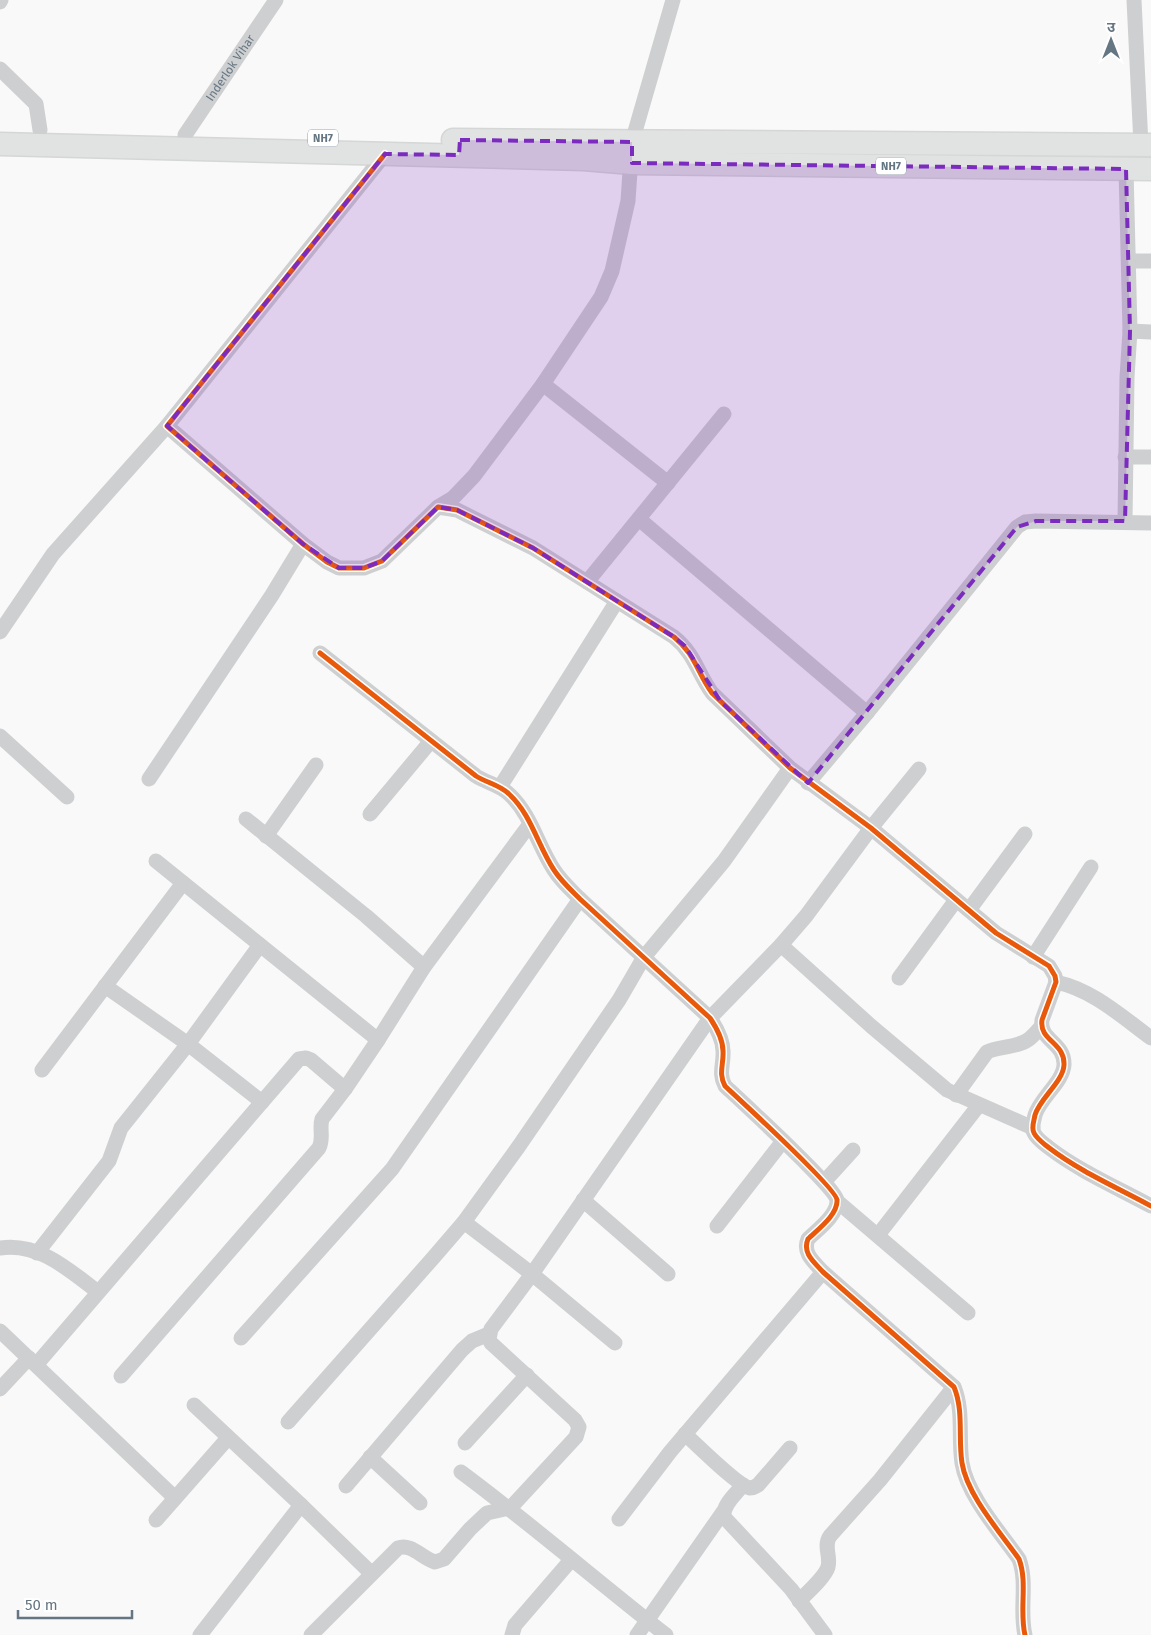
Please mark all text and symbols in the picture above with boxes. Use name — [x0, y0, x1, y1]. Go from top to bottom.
north arrow — [1086, 15, 1136, 65]
text: उ — [1107, 19, 1116, 36]
street label: Inderlok Vihar — [203, 32, 258, 104]
road number: NH7 — [308, 130, 338, 146]
road number: NH7 — [876, 158, 906, 175]
scale bar — [18, 1588, 131, 1620]
text: 50 m — [25, 1596, 58, 1614]

